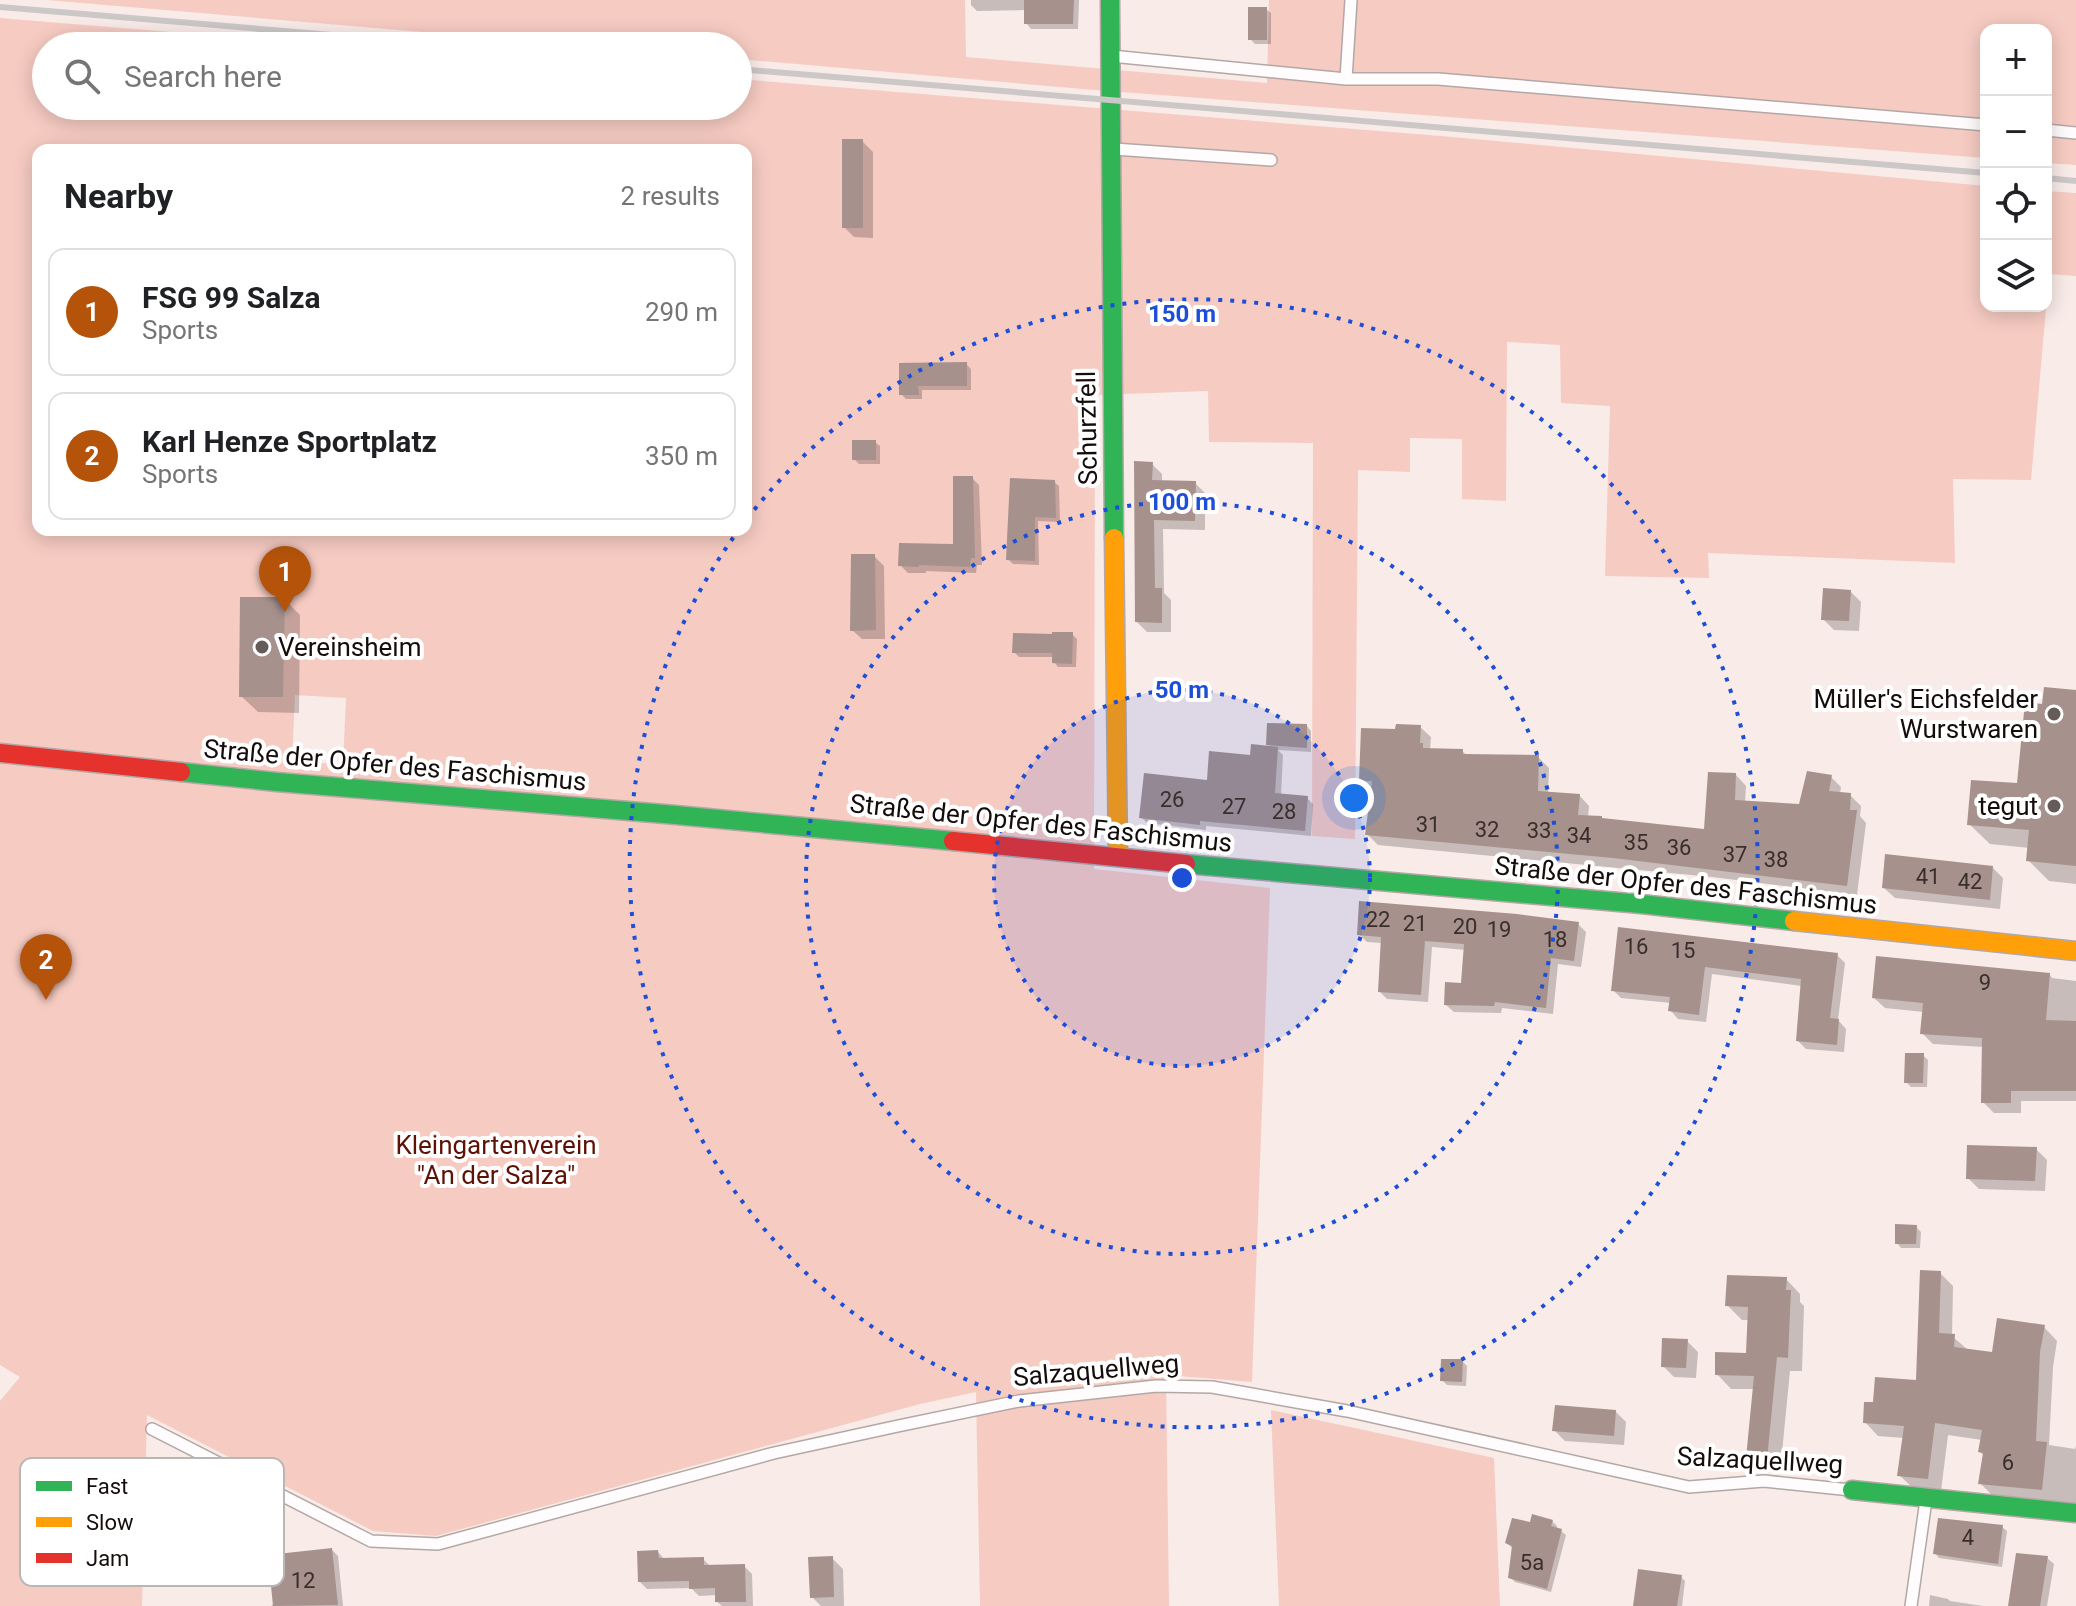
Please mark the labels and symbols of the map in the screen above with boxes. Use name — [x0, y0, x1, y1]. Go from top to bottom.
text: 150 m — [1148, 300, 1216, 328]
street label: Schurzfell — [1071, 370, 1103, 486]
text: 100 m — [1148, 488, 1216, 516]
pin: 1 — [259, 546, 311, 612]
place label: Vereinsheim — [278, 632, 421, 662]
marker: Vereinsheim — [253, 638, 271, 656]
text: 50 m — [1155, 676, 1209, 704]
place label: Müller's Eichsfelder Wurstwaren — [1814, 684, 2038, 744]
marker: Müller's Eichsfelder Wurstwaren — [2045, 705, 2063, 723]
street label: Straße der Opfer des Faschismus — [202, 733, 588, 797]
your location — [1334, 778, 1374, 818]
house number: 26 — [1160, 787, 1184, 812]
street label: Straße der Opfer des Faschismus — [848, 788, 1234, 858]
place label: tegut — [1978, 791, 2038, 821]
house number: 27 — [1222, 794, 1246, 819]
marker: tegut — [2045, 797, 2063, 815]
house number: 28 — [1272, 799, 1296, 824]
house number: 31 — [1416, 812, 1440, 837]
house number: 32 — [1475, 817, 1499, 842]
house number: 33 — [1527, 818, 1551, 843]
house number: 34 — [1567, 823, 1591, 848]
house number: 35 — [1624, 830, 1648, 855]
house number: 36 — [1667, 835, 1691, 860]
house number: 37 — [1723, 842, 1747, 867]
house number: 38 — [1764, 847, 1788, 872]
street label: Straße der Opfer des Faschismus — [1493, 850, 1879, 920]
centre of rings — [1168, 864, 1196, 892]
house number: 41 — [1916, 864, 1940, 889]
house number: 42 — [1958, 869, 1982, 894]
house number: 22 — [1366, 907, 1390, 932]
house number: 21 — [1403, 911, 1427, 936]
house number: 20 — [1453, 914, 1477, 939]
house number: 19 — [1487, 917, 1511, 942]
house number: 18 — [1543, 927, 1567, 952]
pin: 2 — [20, 934, 72, 1000]
house number: 16 — [1624, 934, 1648, 959]
house number: 15 — [1671, 938, 1695, 963]
house number: 9 — [1979, 970, 1991, 995]
park label: Kleingartenverein "An der Salza" — [395, 1130, 597, 1190]
street label: Salzaquellweg — [1012, 1348, 1180, 1392]
street label: Salzaquellweg — [1676, 1441, 1844, 1479]
house number: 6 — [2002, 1450, 2014, 1475]
legend — [20, 1458, 284, 1586]
text: Fast — [86, 1474, 128, 1499]
text: Slow — [86, 1510, 134, 1535]
house number: 4 — [1962, 1525, 1974, 1550]
text: Jam — [86, 1546, 129, 1571]
house number: 5a — [1520, 1550, 1544, 1575]
house number: 12 — [291, 1568, 315, 1593]

